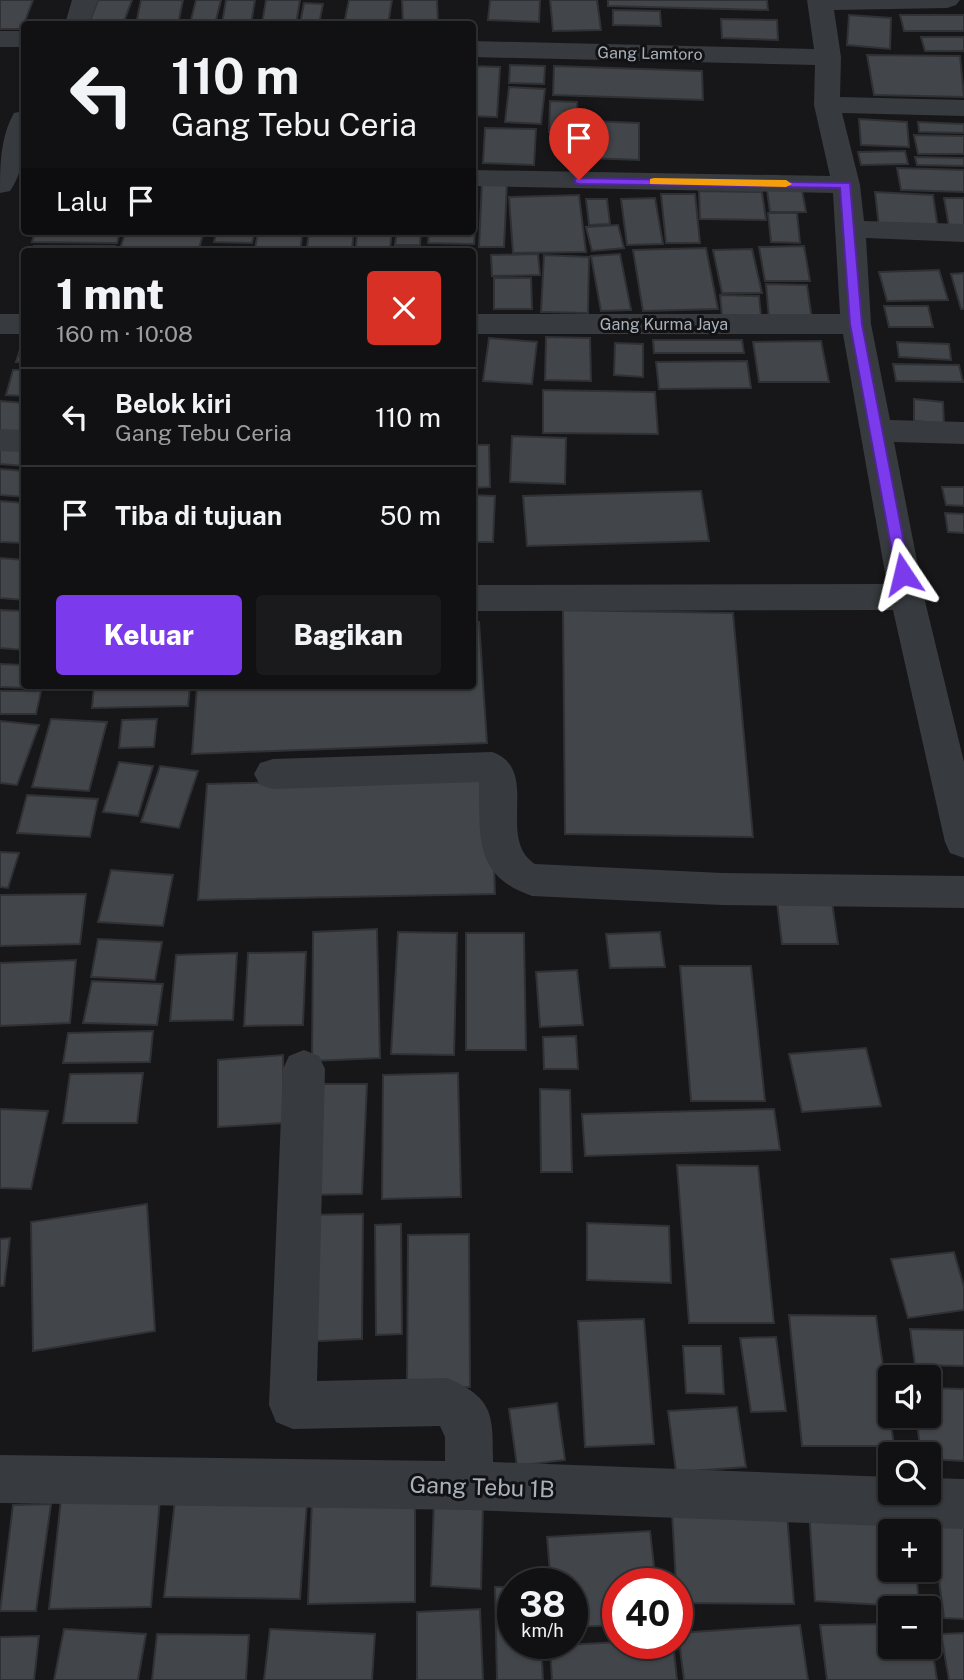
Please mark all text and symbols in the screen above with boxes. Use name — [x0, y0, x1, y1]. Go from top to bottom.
street label: Gang Lamtoro — [597, 43, 703, 64]
text: 110 m — [171, 47, 299, 105]
icon: left — [56, 49, 147, 140]
text: Gang Tebu Ceria — [171, 106, 417, 143]
pin — [549, 108, 609, 180]
icon: arrive — [560, 119, 598, 157]
icon: arrive — [122, 182, 160, 220]
text: Lalu — [56, 186, 108, 217]
text: 1 mnt — [56, 269, 164, 318]
button: close — [367, 271, 441, 345]
street label: Gang Kurma Jaya — [600, 315, 728, 334]
text: 160 m · 10:08 — [56, 320, 193, 347]
text: Belok kiri — [115, 388, 231, 419]
icon: left — [56, 398, 94, 436]
text: 110 m — [375, 402, 441, 433]
text: Gang Tebu Ceria — [115, 419, 292, 446]
icon: arrive — [56, 496, 94, 534]
text: Tiba di tujuan — [115, 500, 282, 531]
text: 50 m — [380, 500, 441, 531]
position arrow — [866, 537, 940, 611]
button: Keluar — [56, 595, 242, 675]
button: Bagikan — [256, 595, 441, 675]
map controls — [878, 1365, 941, 1659]
button: sound — [878, 1365, 941, 1428]
button: search — [878, 1442, 941, 1505]
street label: Gang Tebu 1B — [409, 1470, 555, 1503]
button: + — [878, 1519, 941, 1582]
speed limit sign: 40 — [602, 1568, 693, 1659]
text: 38 — [519, 1584, 566, 1625]
button: − — [878, 1596, 941, 1659]
text: km/h — [521, 1620, 564, 1641]

